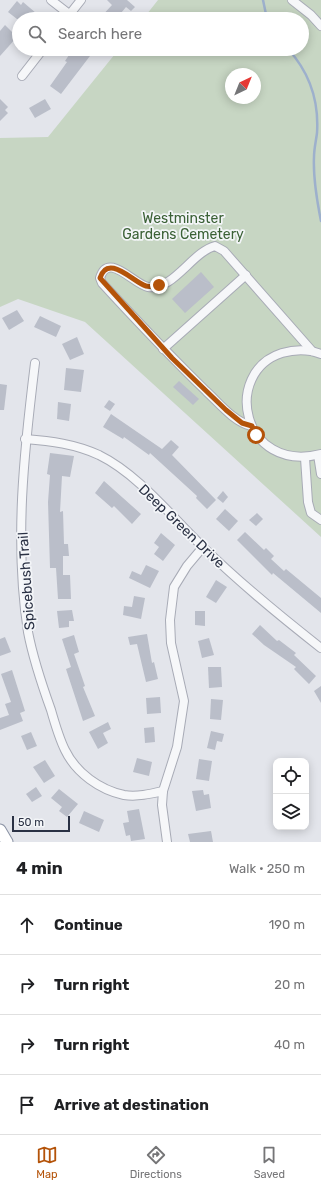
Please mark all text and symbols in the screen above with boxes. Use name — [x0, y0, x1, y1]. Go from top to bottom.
search box — [12, 12, 309, 56]
icon: search — [26, 23, 48, 45]
text: Search here — [58, 25, 142, 43]
north arrow — [225, 68, 261, 104]
park label: Westminster Gardens Cemetery — [122, 210, 244, 243]
route end — [150, 276, 168, 294]
route start — [247, 426, 265, 444]
street label: Deep Green Drive — [135, 481, 228, 572]
street label: Spicebush Trail — [15, 531, 38, 631]
map controls — [273, 758, 309, 830]
button: locate — [273, 758, 309, 794]
button: layers — [273, 794, 309, 830]
scale bar — [12, 814, 70, 833]
text: 50 m — [18, 816, 44, 829]
text: 4 min — [16, 858, 63, 878]
text: Walk · 250 m — [229, 861, 305, 876]
icon: ahead — [16, 914, 38, 936]
text: Continue — [54, 916, 123, 934]
text: 190 m — [269, 917, 305, 932]
icon: right — [16, 974, 38, 996]
text: Turn right — [54, 976, 129, 994]
text: 20 m — [274, 977, 305, 992]
icon: right — [16, 1034, 38, 1056]
text: Turn right — [54, 1036, 129, 1054]
text: 40 m — [274, 1037, 305, 1052]
icon: arrive — [16, 1094, 38, 1116]
text: Arrive at destination — [54, 1096, 209, 1114]
tab: Map — [36, 1144, 58, 1181]
tab: Directions — [130, 1144, 182, 1181]
tab: Saved — [254, 1144, 285, 1181]

